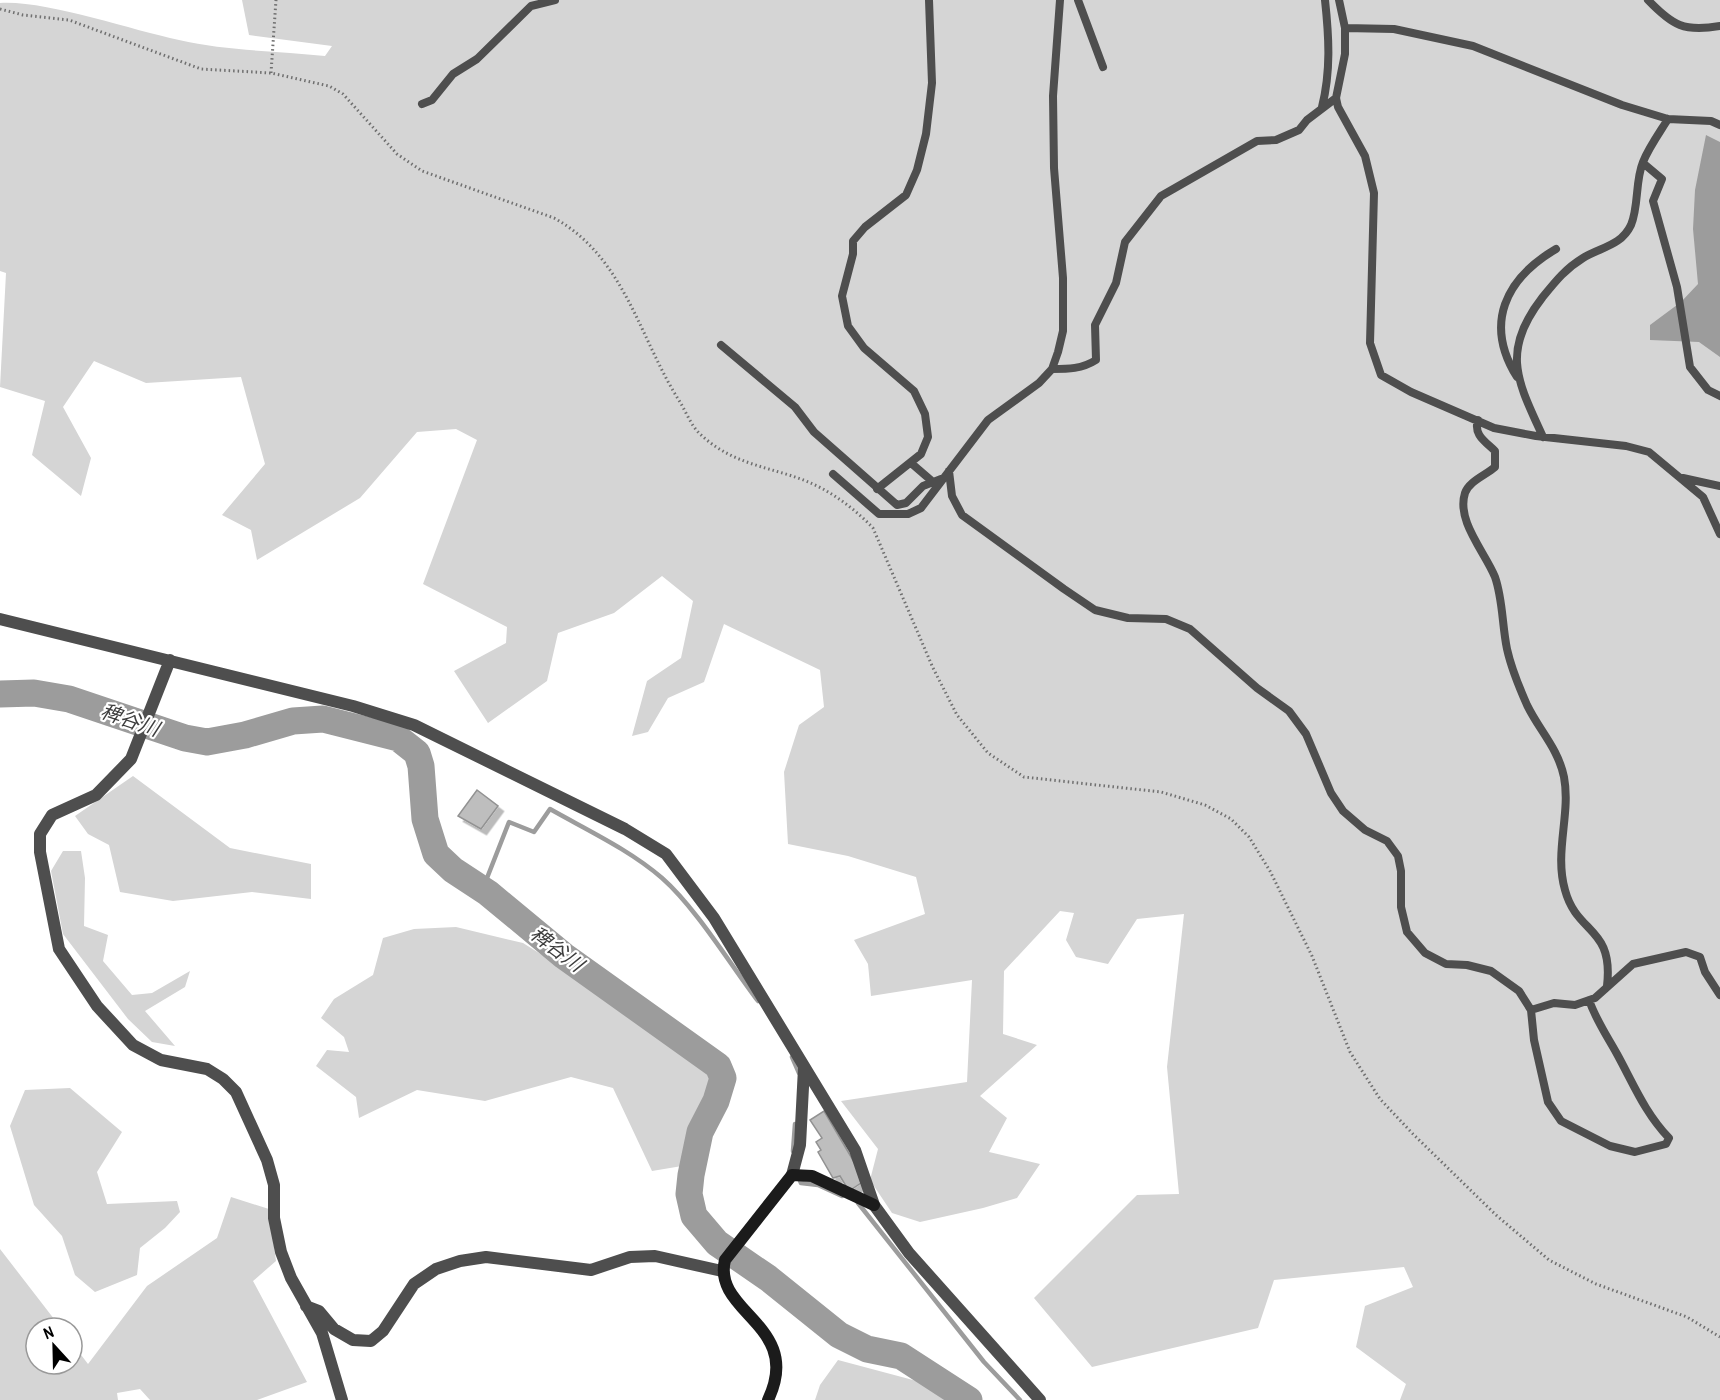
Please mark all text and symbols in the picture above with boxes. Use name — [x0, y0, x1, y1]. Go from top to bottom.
water label: 稗谷川 — [97, 697, 165, 743]
water label: 稗谷川 — [525, 920, 591, 979]
north arrow — [24, 1316, 84, 1376]
text: N — [40, 1320, 57, 1344]

